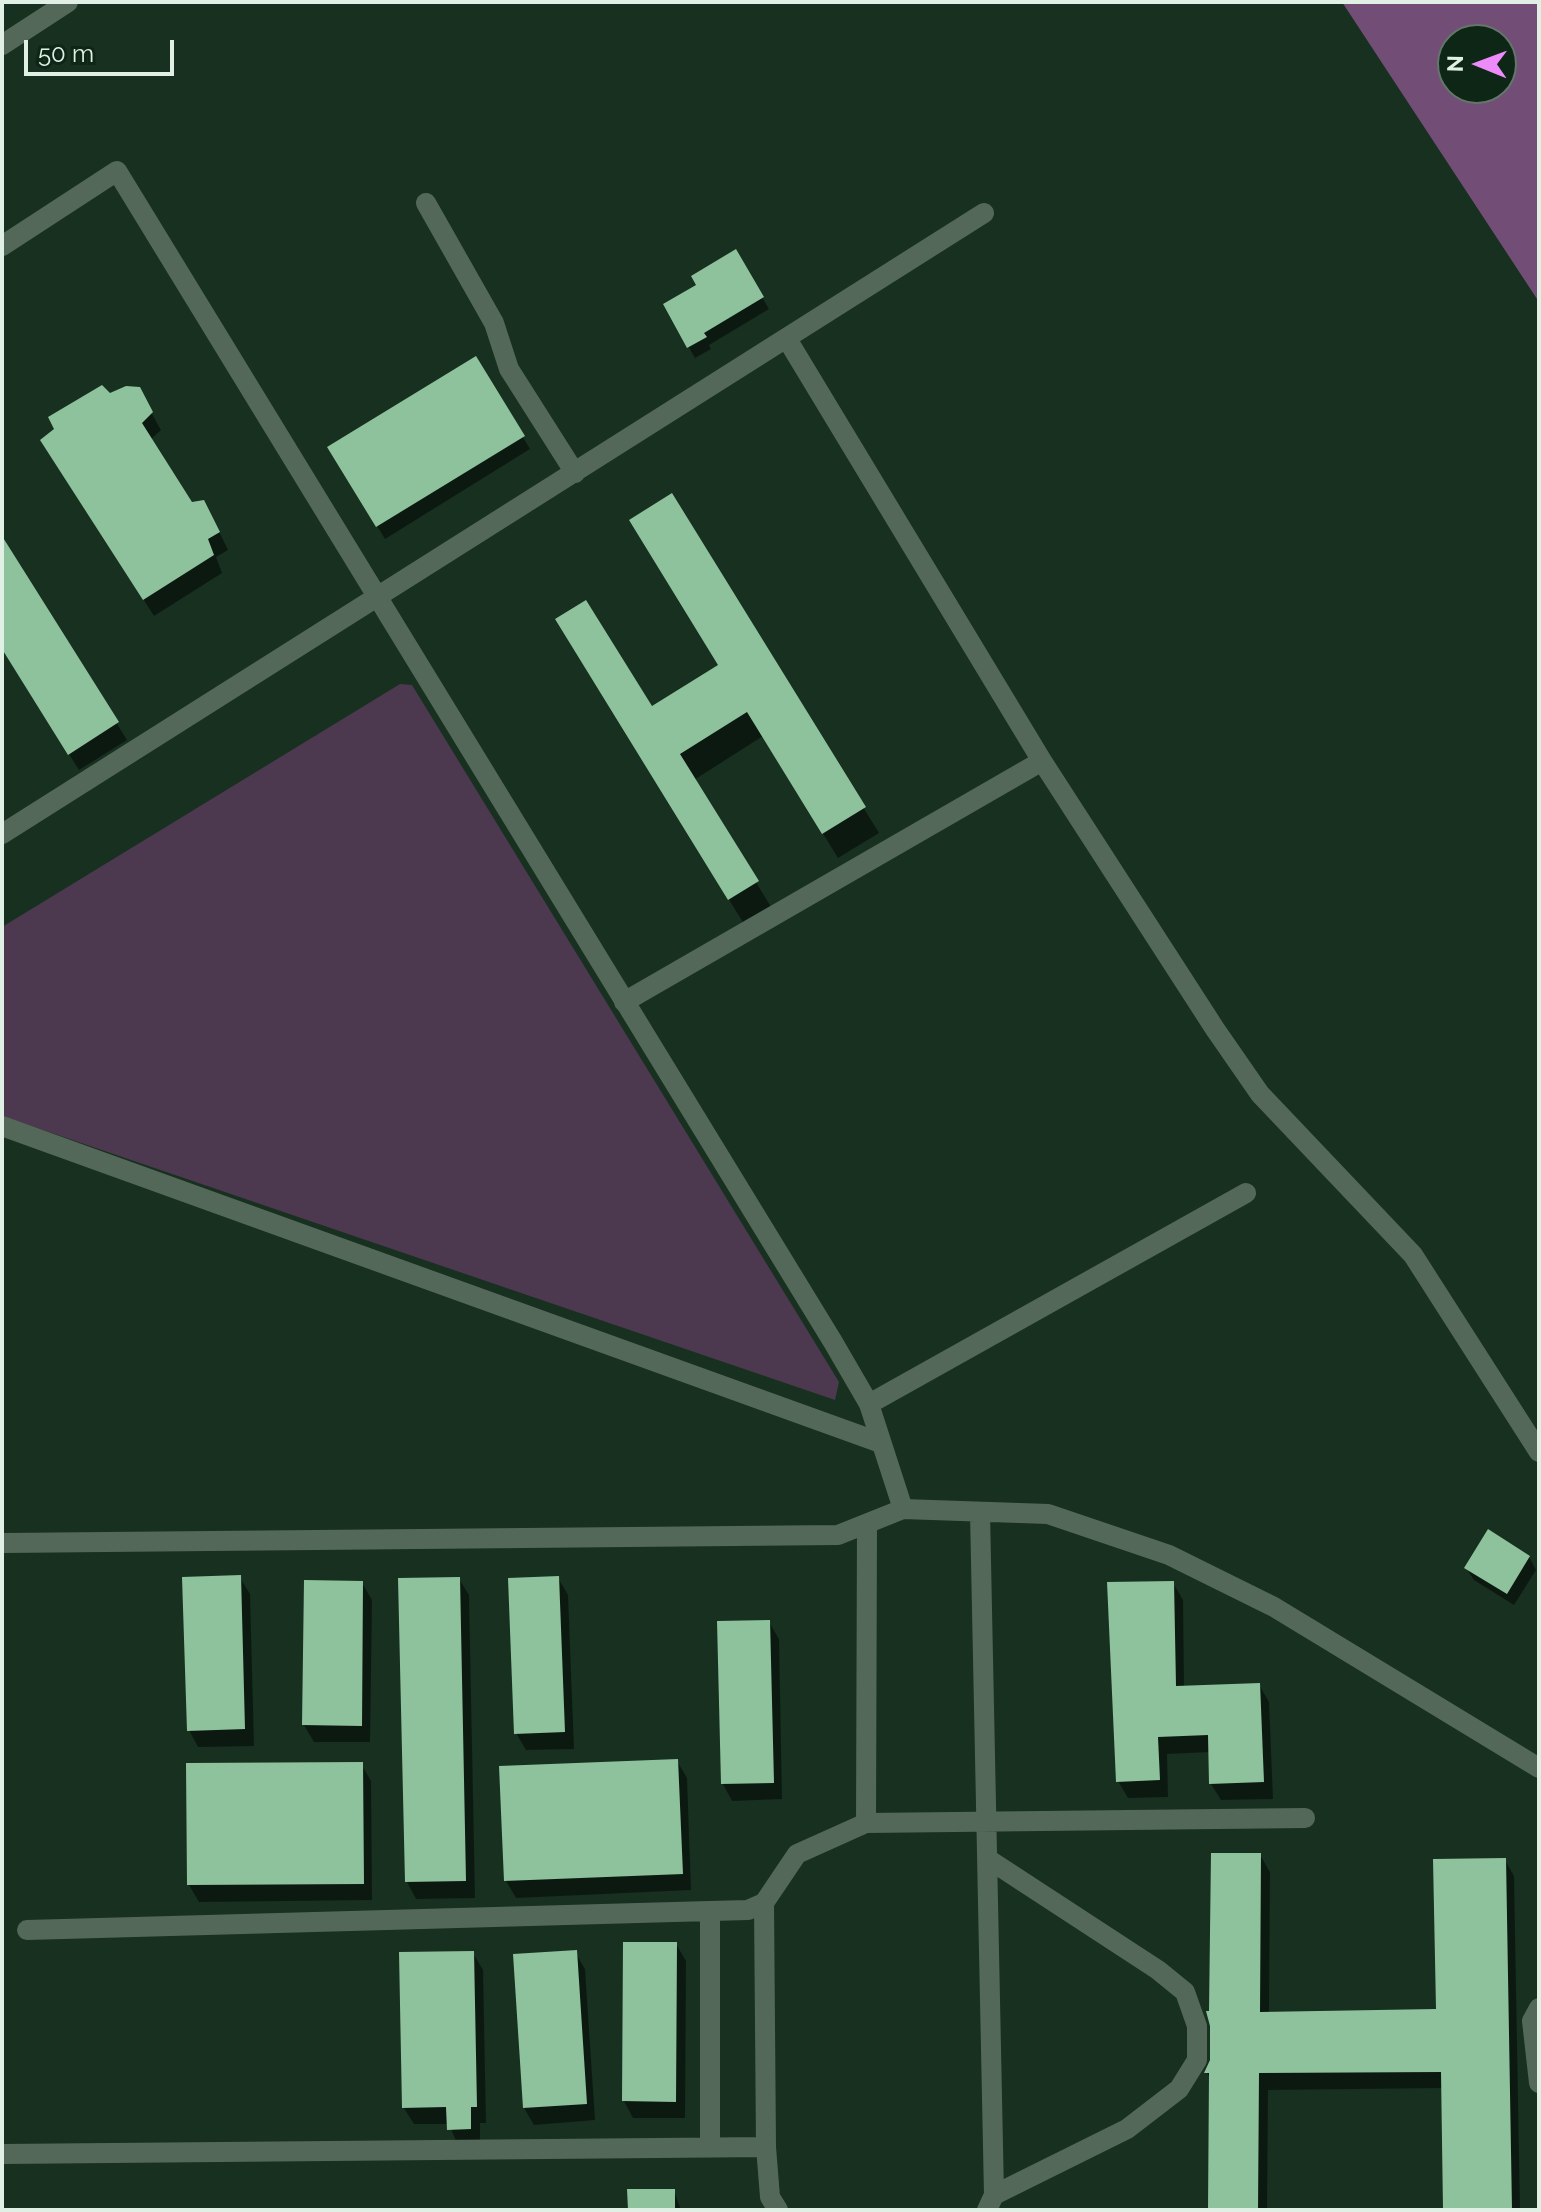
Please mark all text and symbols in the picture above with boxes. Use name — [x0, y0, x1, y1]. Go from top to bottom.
scale bar — [28, 24, 178, 74]
north arrow — [1437, 24, 1517, 104]
text: 50 m — [38, 39, 94, 68]
text: N — [1442, 55, 1468, 72]

